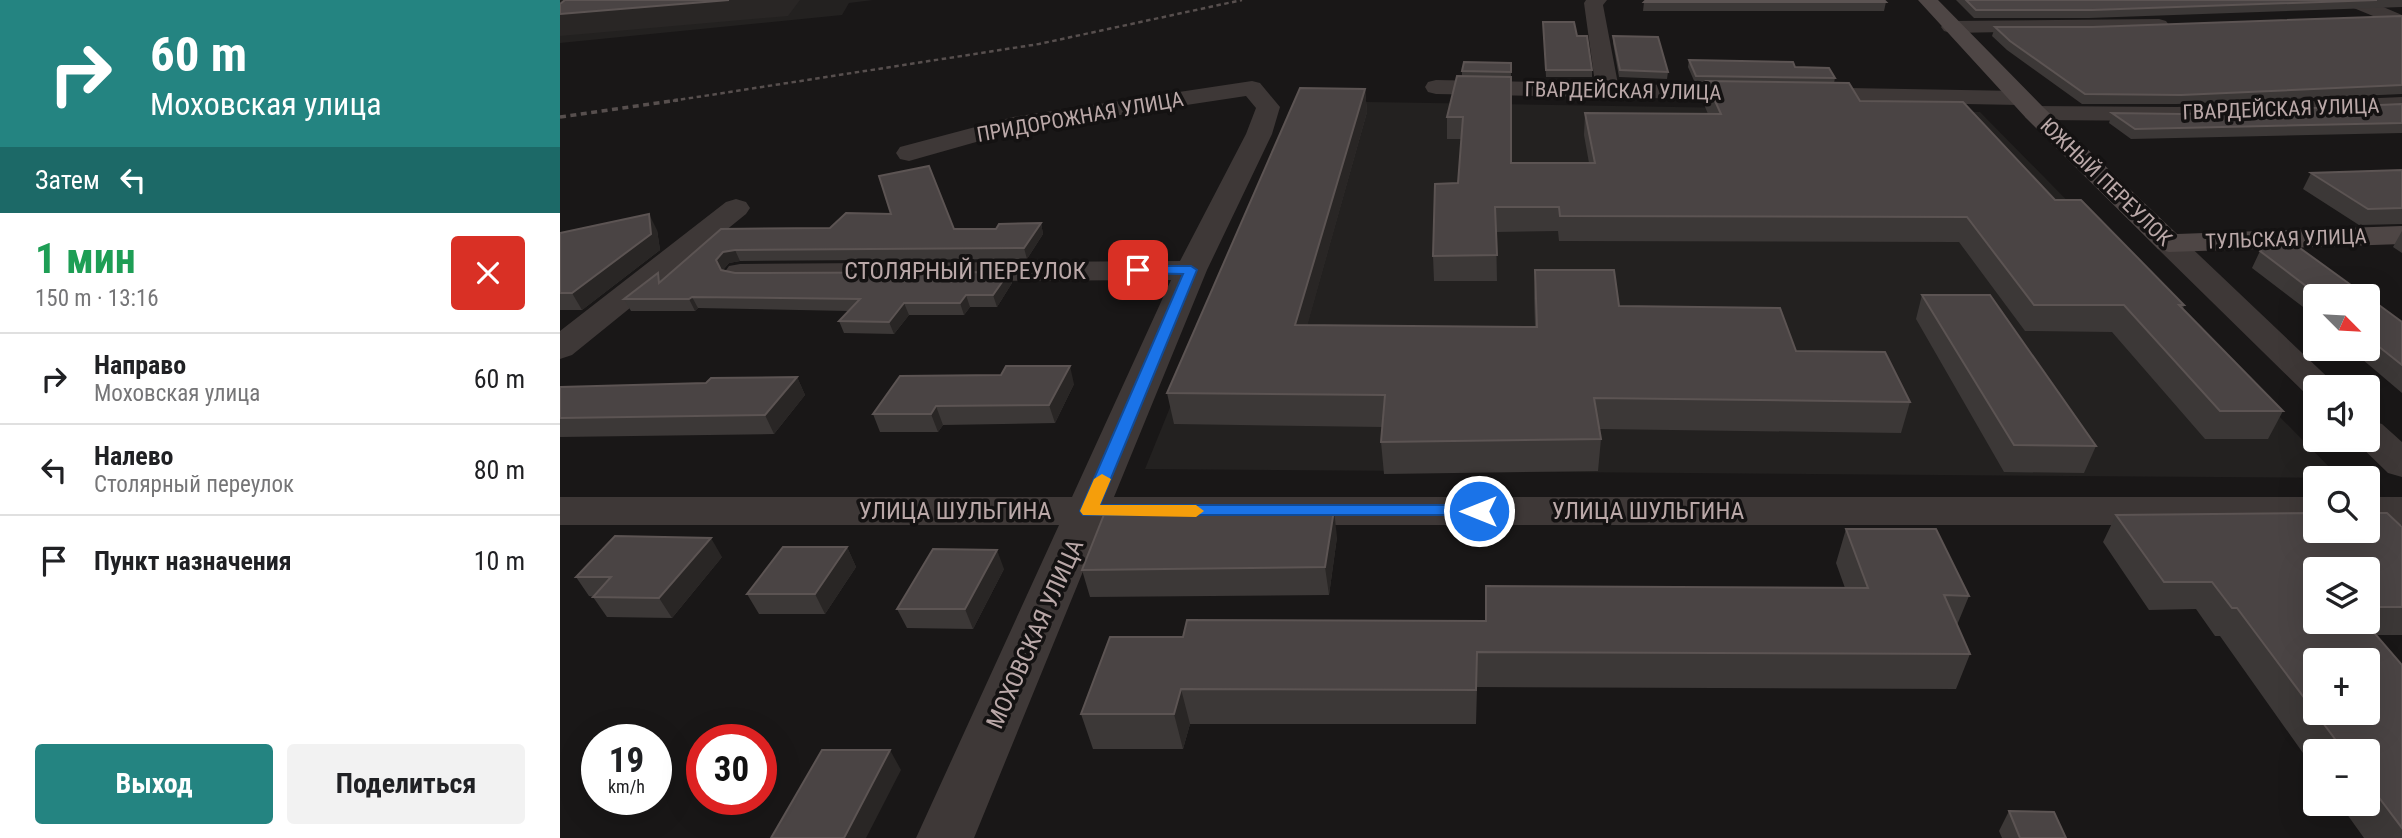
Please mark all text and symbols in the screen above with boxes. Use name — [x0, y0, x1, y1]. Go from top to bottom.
text: 60 m — [150, 26, 247, 83]
icon: right — [35, 28, 126, 119]
street label: ГВАРДЕЙСКАЯ УЛИЦА — [1524, 77, 1722, 105]
text: Моховская улица — [150, 85, 382, 123]
street label: ПРИДОРОЖНАЯ УЛИЦА — [975, 87, 1185, 147]
street label: ГВАРДЕЙСКАЯ УЛИЦА — [2182, 94, 2380, 124]
street label: ЮЖНЫЙ ПЕРЕУЛОК — [2035, 113, 2177, 251]
icon: left — [114, 161, 152, 199]
text: Затем — [35, 165, 100, 195]
street label: ТУЛЬСКАЯ УЛИЦА — [2205, 224, 2367, 254]
text: 1 мин — [35, 234, 136, 283]
button: close — [451, 236, 525, 310]
pin — [1108, 240, 1168, 300]
icon: arrive — [1119, 251, 1157, 289]
street label: СТОЛЯРНЫЙ ПЕРЕУЛОК — [844, 257, 1086, 285]
north arrow — [2303, 284, 2380, 360]
map controls — [2303, 284, 2380, 816]
text: 150 m · 13:16 — [35, 285, 159, 312]
text: Направо — [94, 350, 186, 380]
icon: right — [35, 360, 73, 398]
text: 60 m — [474, 364, 525, 394]
button: sound — [2303, 375, 2380, 452]
text: Моховская улица — [94, 380, 260, 407]
text: Налево — [94, 441, 174, 471]
icon: left — [35, 451, 73, 489]
text: 80 m — [474, 455, 525, 485]
button: search — [2303, 466, 2380, 543]
text: Столярный переулок — [94, 471, 294, 498]
position arrow — [1442, 474, 1516, 548]
street label: УЛИЦА ШУЛЬГИНА — [859, 497, 1051, 525]
street label: УЛИЦА ШУЛЬГИНА — [1552, 497, 1744, 525]
street label: МОХОВСКАЯ УЛИЦА — [981, 535, 1089, 733]
icon: arrive — [35, 542, 73, 580]
text: Пункт назначения — [94, 546, 292, 576]
text: 10 m — [474, 546, 525, 576]
button: layers — [2303, 557, 2380, 634]
button: + — [2303, 648, 2380, 725]
speed limit sign: 30 — [686, 724, 777, 815]
button: − — [2303, 739, 2380, 816]
text: 19 — [609, 740, 644, 781]
button: Выход — [35, 744, 273, 824]
button: Поделиться — [287, 744, 525, 824]
text: km/h — [608, 776, 645, 797]

